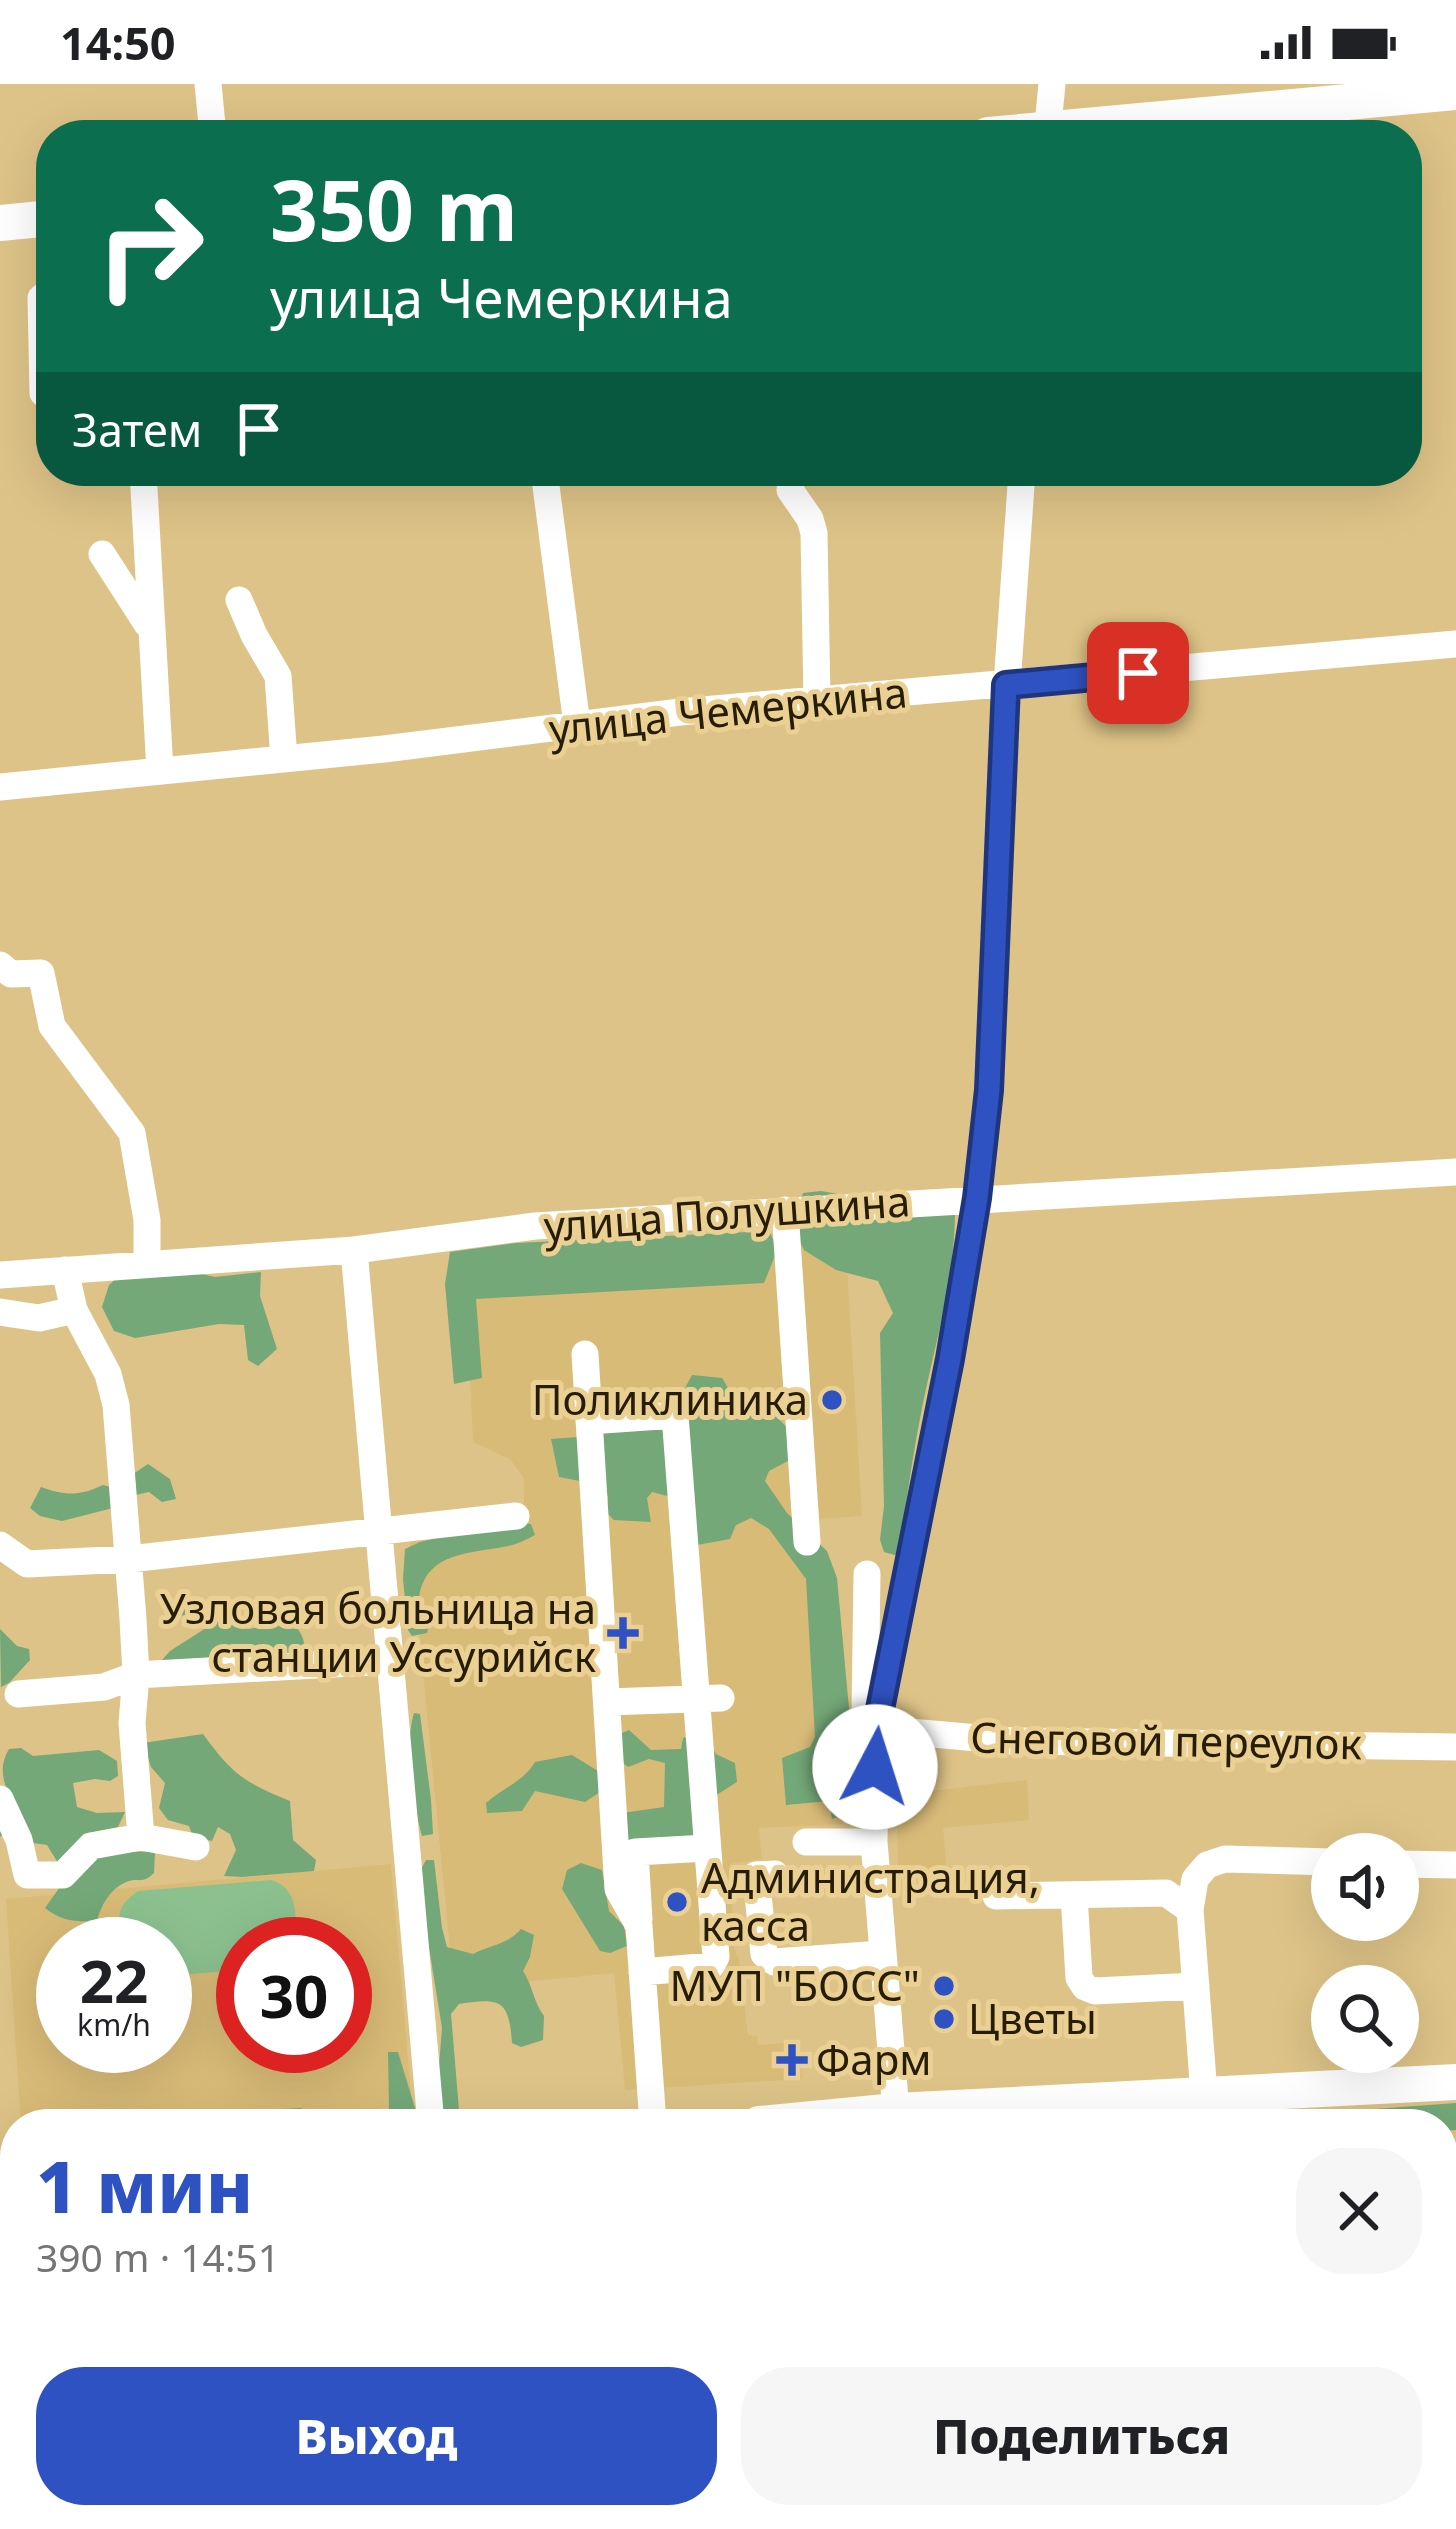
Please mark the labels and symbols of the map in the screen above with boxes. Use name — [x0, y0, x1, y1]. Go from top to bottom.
pin — [1087, 622, 1189, 724]
street label: улица Чемеркина — [546, 662, 910, 757]
street label: улица Полушкина — [542, 1171, 912, 1254]
place label: Поликлиника — [532, 1370, 808, 1427]
marker: Поликлиника — [819, 1387, 845, 1413]
place label: Узловая больница на станции Уссурийск — [160, 1579, 596, 1684]
marker: Узловая больница на станции Уссурийск — [607, 1617, 639, 1649]
position arrow — [812, 1704, 938, 1830]
street label: Снеговой переулок — [970, 1708, 1362, 1771]
place label: Администрация, касса — [701, 1848, 1040, 1953]
marker: Администрация, касса — [664, 1889, 690, 1915]
speed limit sign: 30 — [216, 1917, 372, 2073]
place label: МУП "БОСС" — [669, 1956, 920, 2013]
marker: МУП "БОСС" — [931, 1973, 957, 1999]
place label: Цветы — [968, 1989, 1097, 2046]
marker: Цветы — [931, 2006, 957, 2032]
place label: Фарм — [816, 2030, 931, 2087]
marker: Фарм — [779, 2047, 805, 2073]

